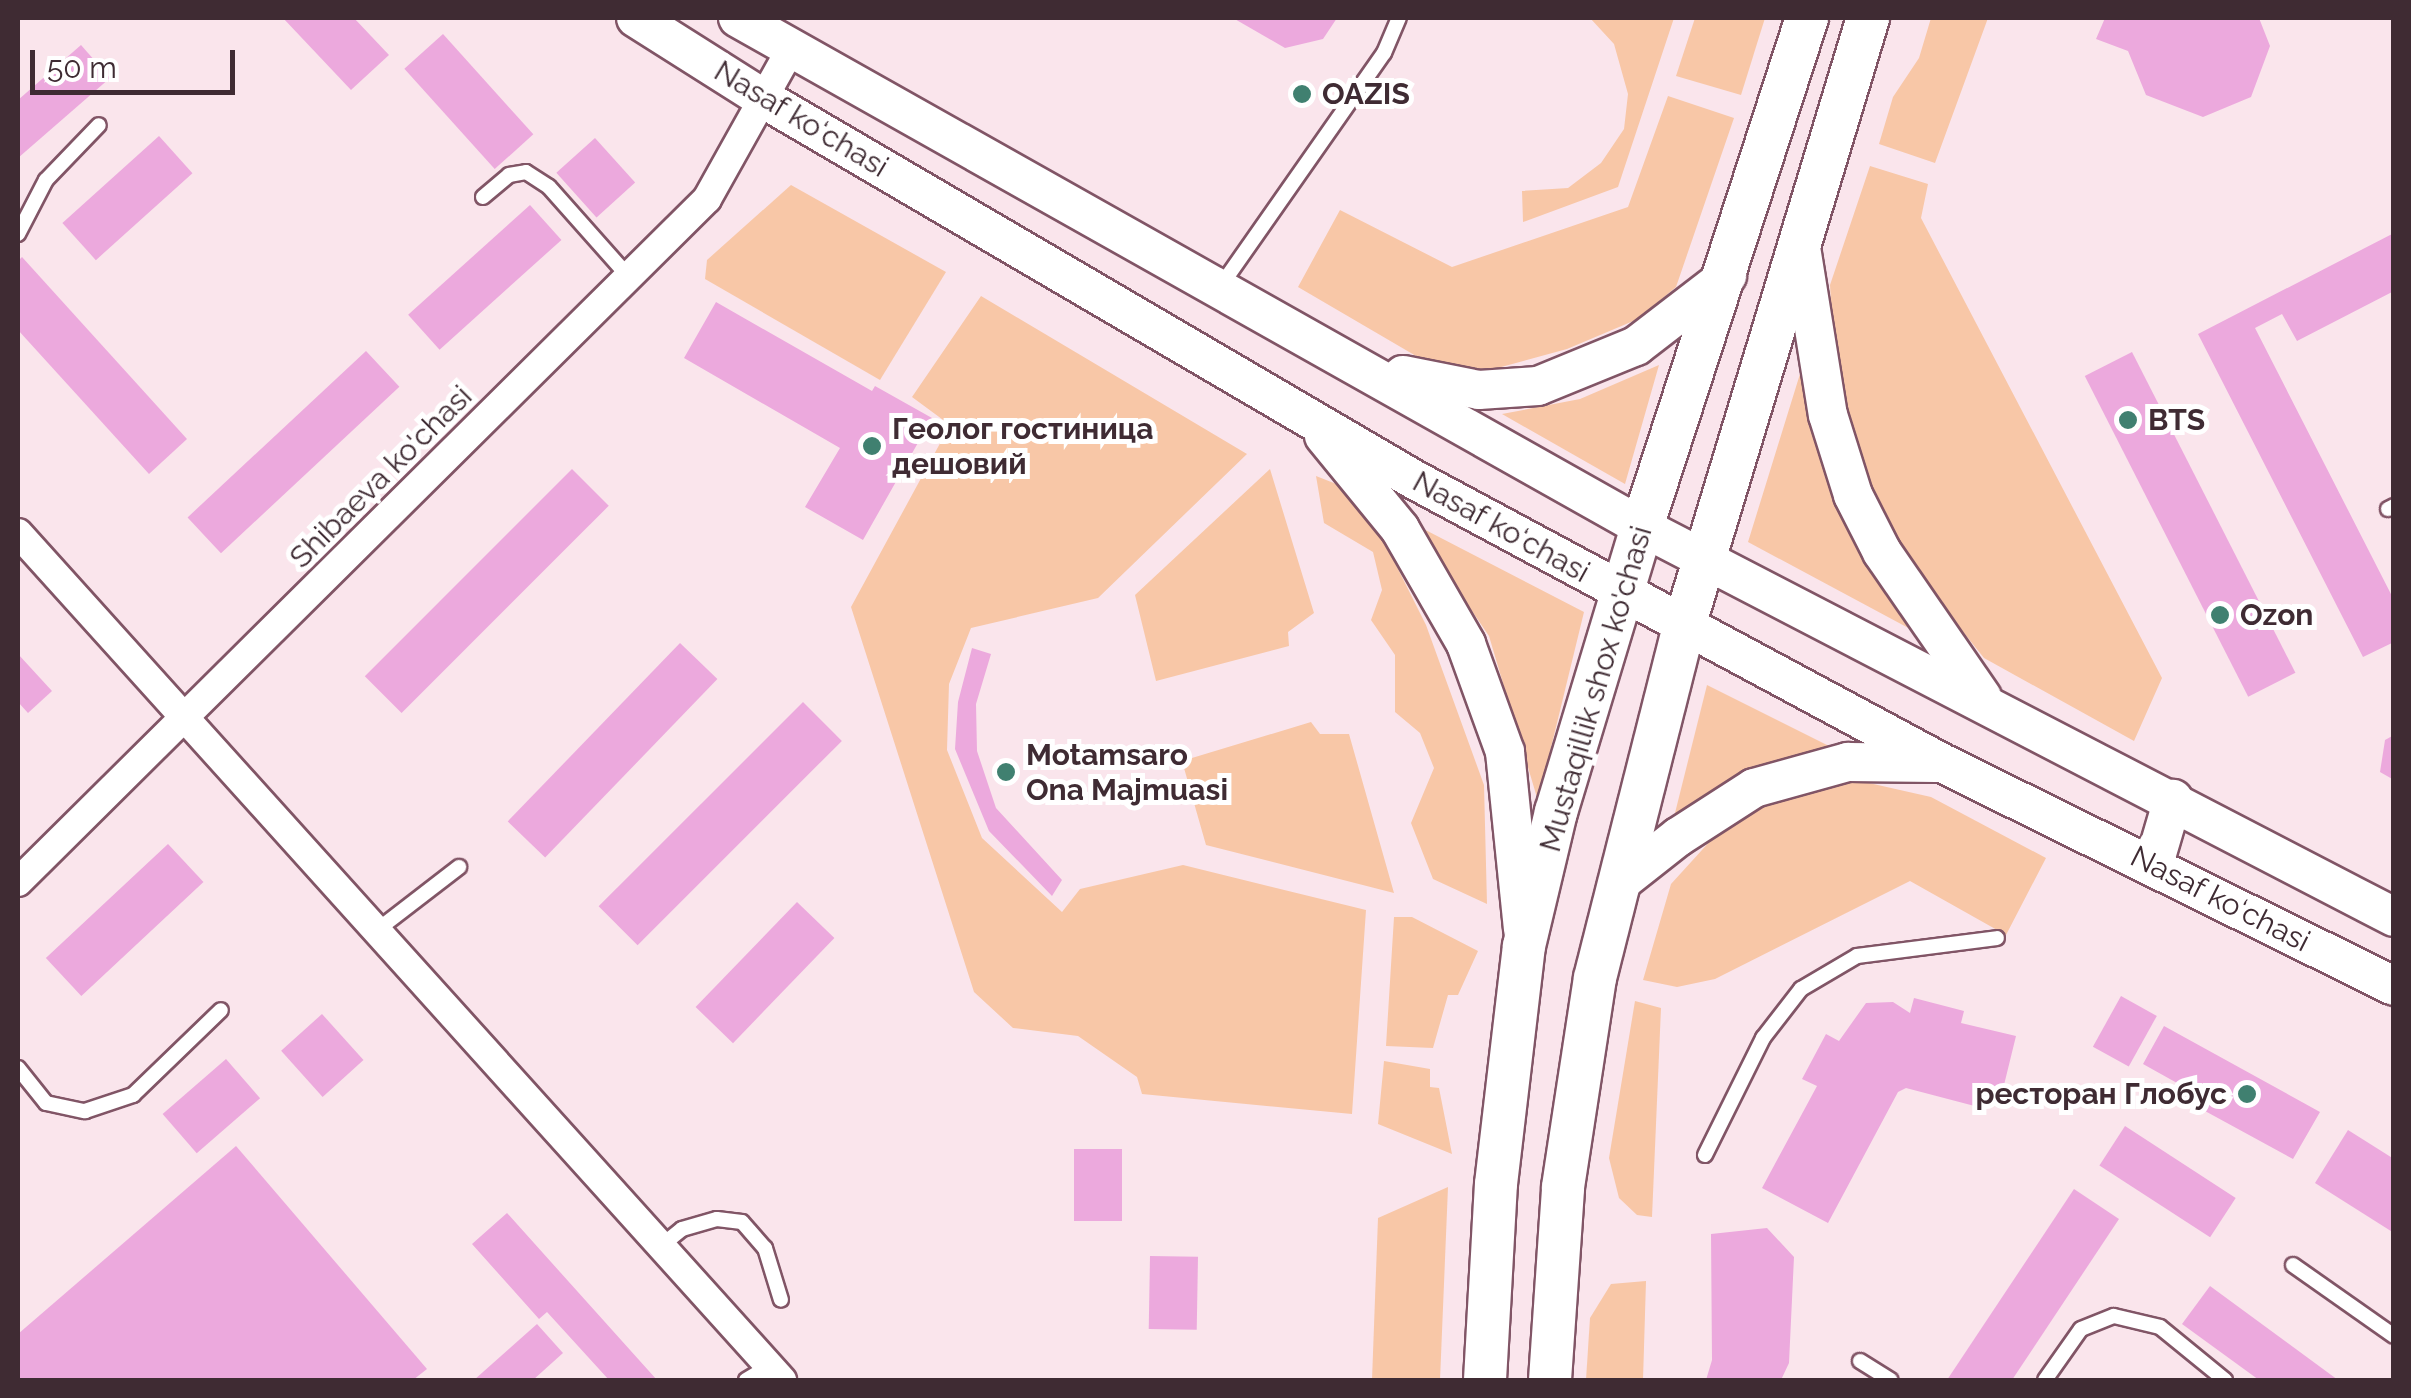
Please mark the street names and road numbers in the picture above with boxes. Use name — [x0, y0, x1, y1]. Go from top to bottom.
street label: Nasaf ko‘chasi — [707, 53, 895, 185]
street label: Shibaeva ko'chasi — [283, 379, 479, 575]
street label: Nasaf ko‘chasi — [1406, 464, 1596, 590]
street label: Mustaqillik shox ko'chasi — [1532, 522, 1660, 856]
street label: Nasaf ko‘chasi — [2124, 838, 2316, 960]

